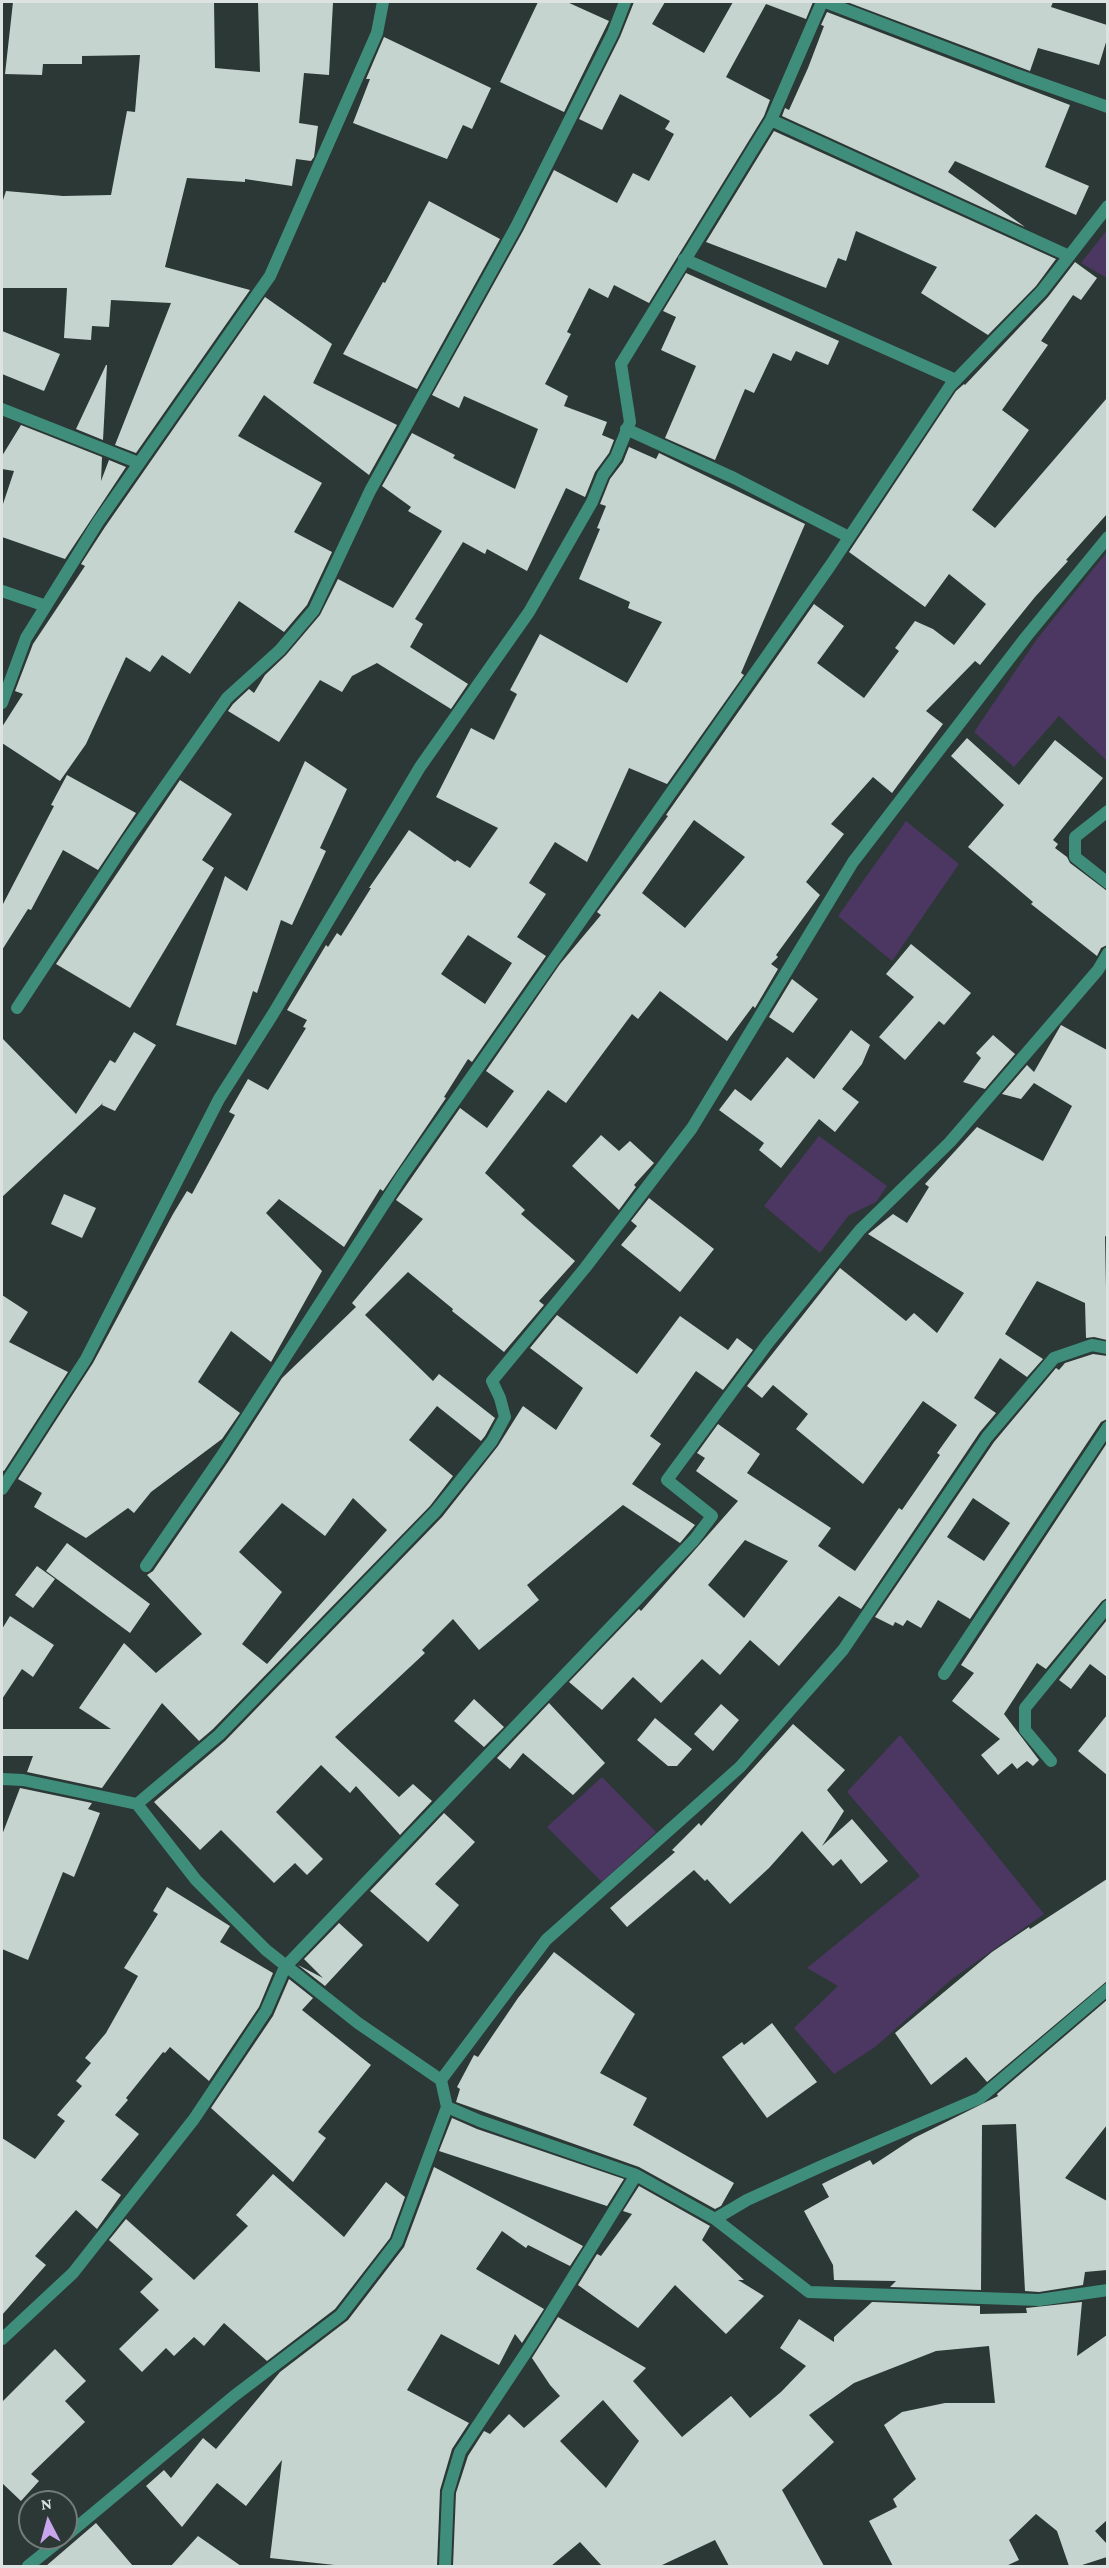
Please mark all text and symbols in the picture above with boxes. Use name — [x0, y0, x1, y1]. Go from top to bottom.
north arrow — [18, 2490, 78, 2550]
text: N — [40, 2495, 53, 2513]

